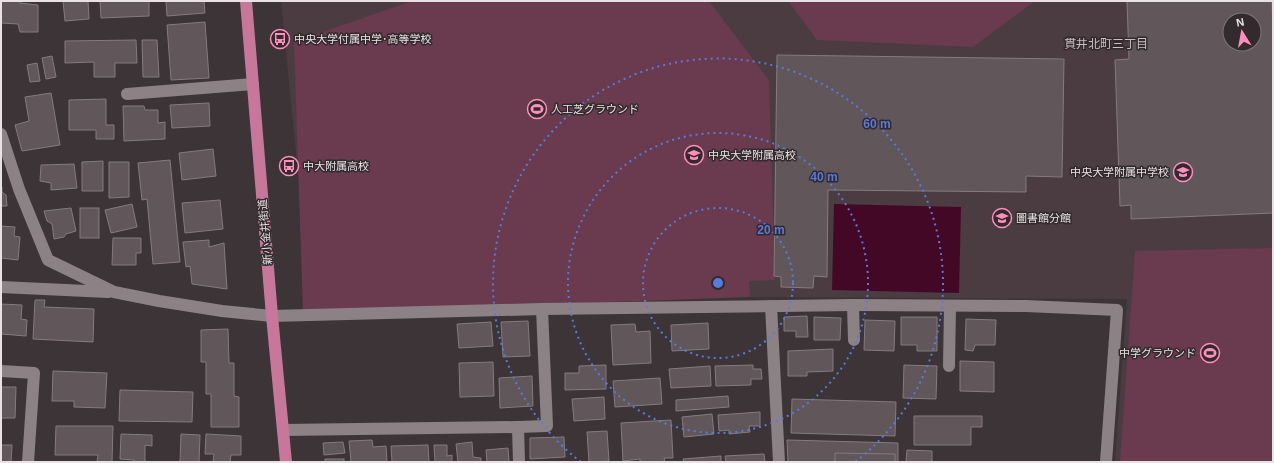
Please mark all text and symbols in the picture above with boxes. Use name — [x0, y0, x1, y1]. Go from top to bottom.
north arrow — [1222, 12, 1262, 52]
text: N — [1235, 16, 1245, 29]
bus stop icon: 中央大学付属中学･高等学校 — [269, 28, 291, 50]
place label: 中央大学付属中学･高等学校 — [294, 33, 432, 45]
district label: 貫井北町三丁目 — [1064, 37, 1148, 51]
sports icon: 人工芝グラウンド — [526, 98, 548, 120]
place label: 人工芝グラウンド — [551, 103, 639, 115]
text: 60 m — [863, 117, 891, 131]
school or university icon: 中央大学附属高校 — [683, 144, 705, 166]
place label: 中央大学附属高校 — [708, 149, 796, 161]
bus stop icon: 中大附属高校 — [278, 155, 300, 177]
place label: 中大附属高校 — [303, 160, 369, 172]
school or university icon: 中央大学附属中学校 — [1172, 161, 1194, 183]
place label: 中央大学附属中学校 — [1070, 166, 1169, 178]
text: 40 m — [810, 170, 838, 184]
street label: 新小金井街道 — [256, 199, 274, 265]
school or university icon: 圖書館分館 — [991, 207, 1013, 229]
place label: 圖書館分館 — [1016, 212, 1071, 224]
text: 20 m — [757, 223, 785, 237]
centre of rings — [711, 276, 725, 290]
sports icon: 中学グラウンド — [1199, 342, 1221, 364]
place label: 中学グラウンド — [1119, 347, 1196, 359]

